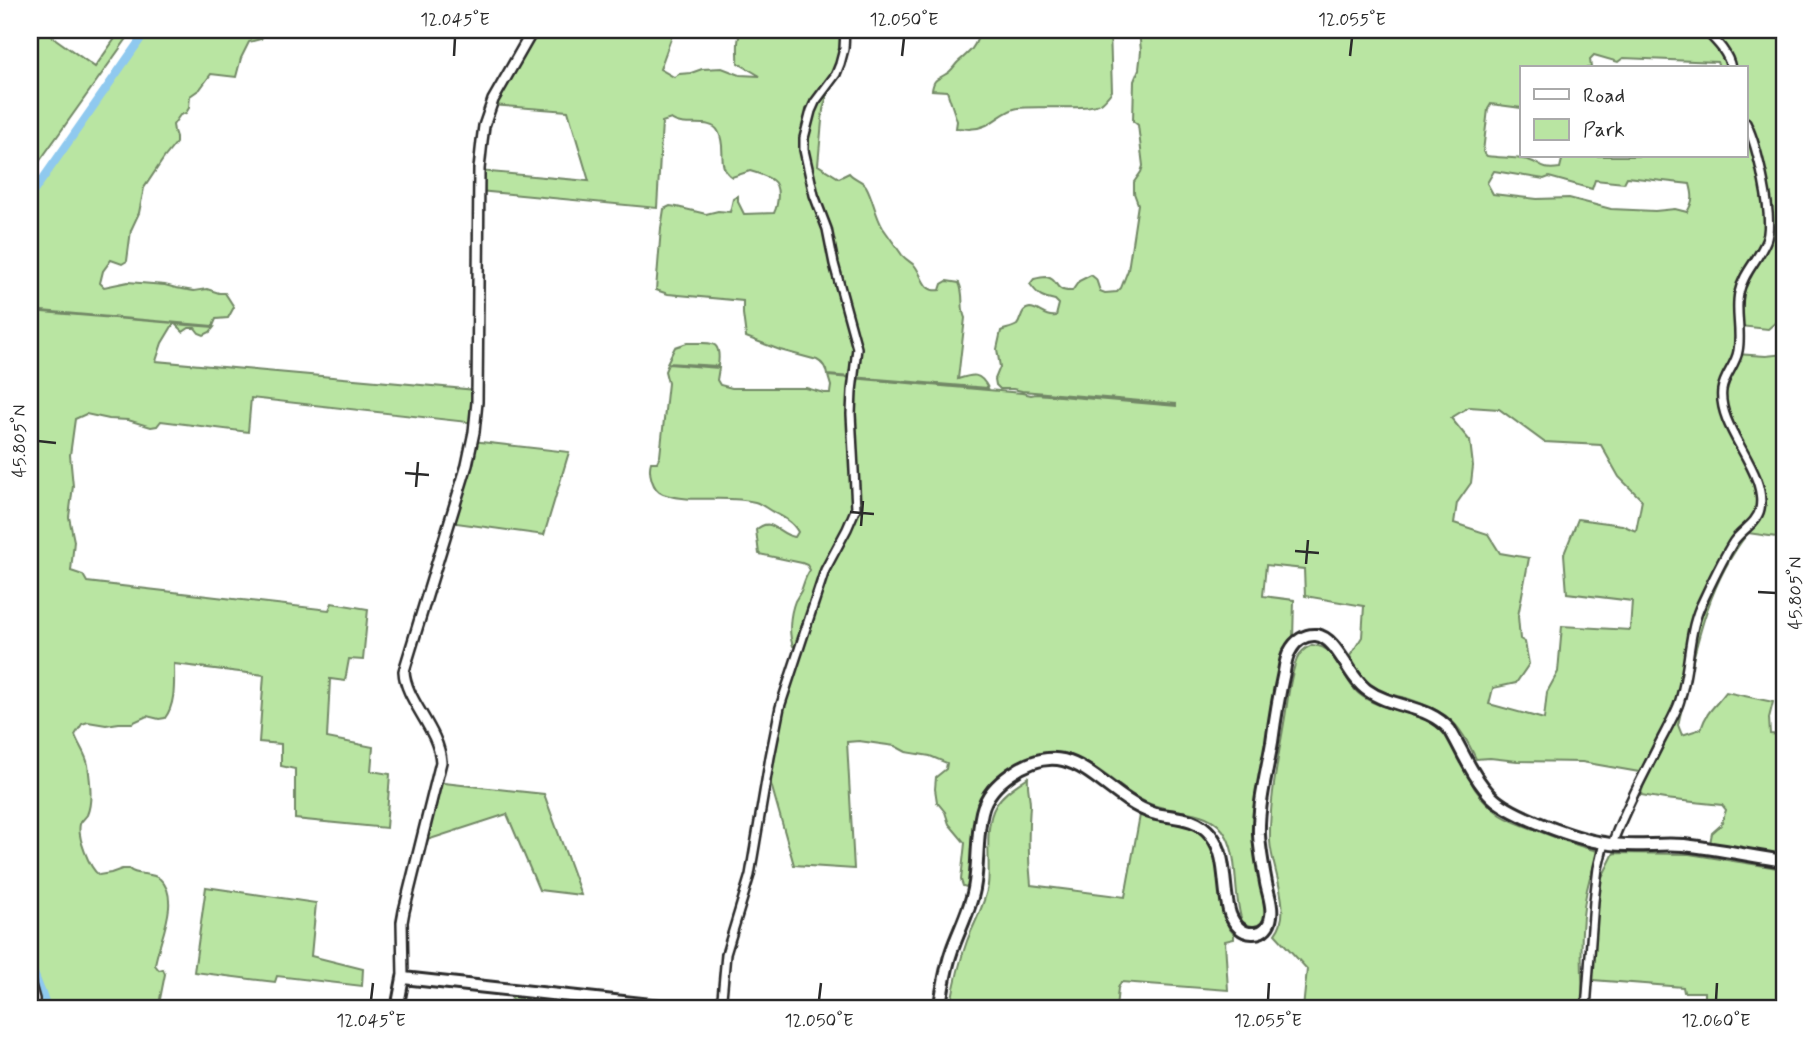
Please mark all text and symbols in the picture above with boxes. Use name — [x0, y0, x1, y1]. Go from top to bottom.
text: 12.045°E — [420, 8, 490, 32]
text: 12.050°E — [870, 8, 938, 32]
text: 12.055°E — [1318, 8, 1386, 32]
legend — [1520, 66, 1748, 158]
text: Road — [1583, 82, 1625, 110]
text: Park — [1583, 116, 1625, 144]
text: 45.805°N — [8, 405, 32, 477]
text: 45.805°N — [1784, 557, 1808, 629]
text: 12.045°E — [336, 1009, 406, 1033]
text: 12.050°E — [785, 1009, 853, 1033]
text: 12.055°E — [1234, 1009, 1302, 1033]
text: 12.060°E — [1681, 1009, 1751, 1033]

